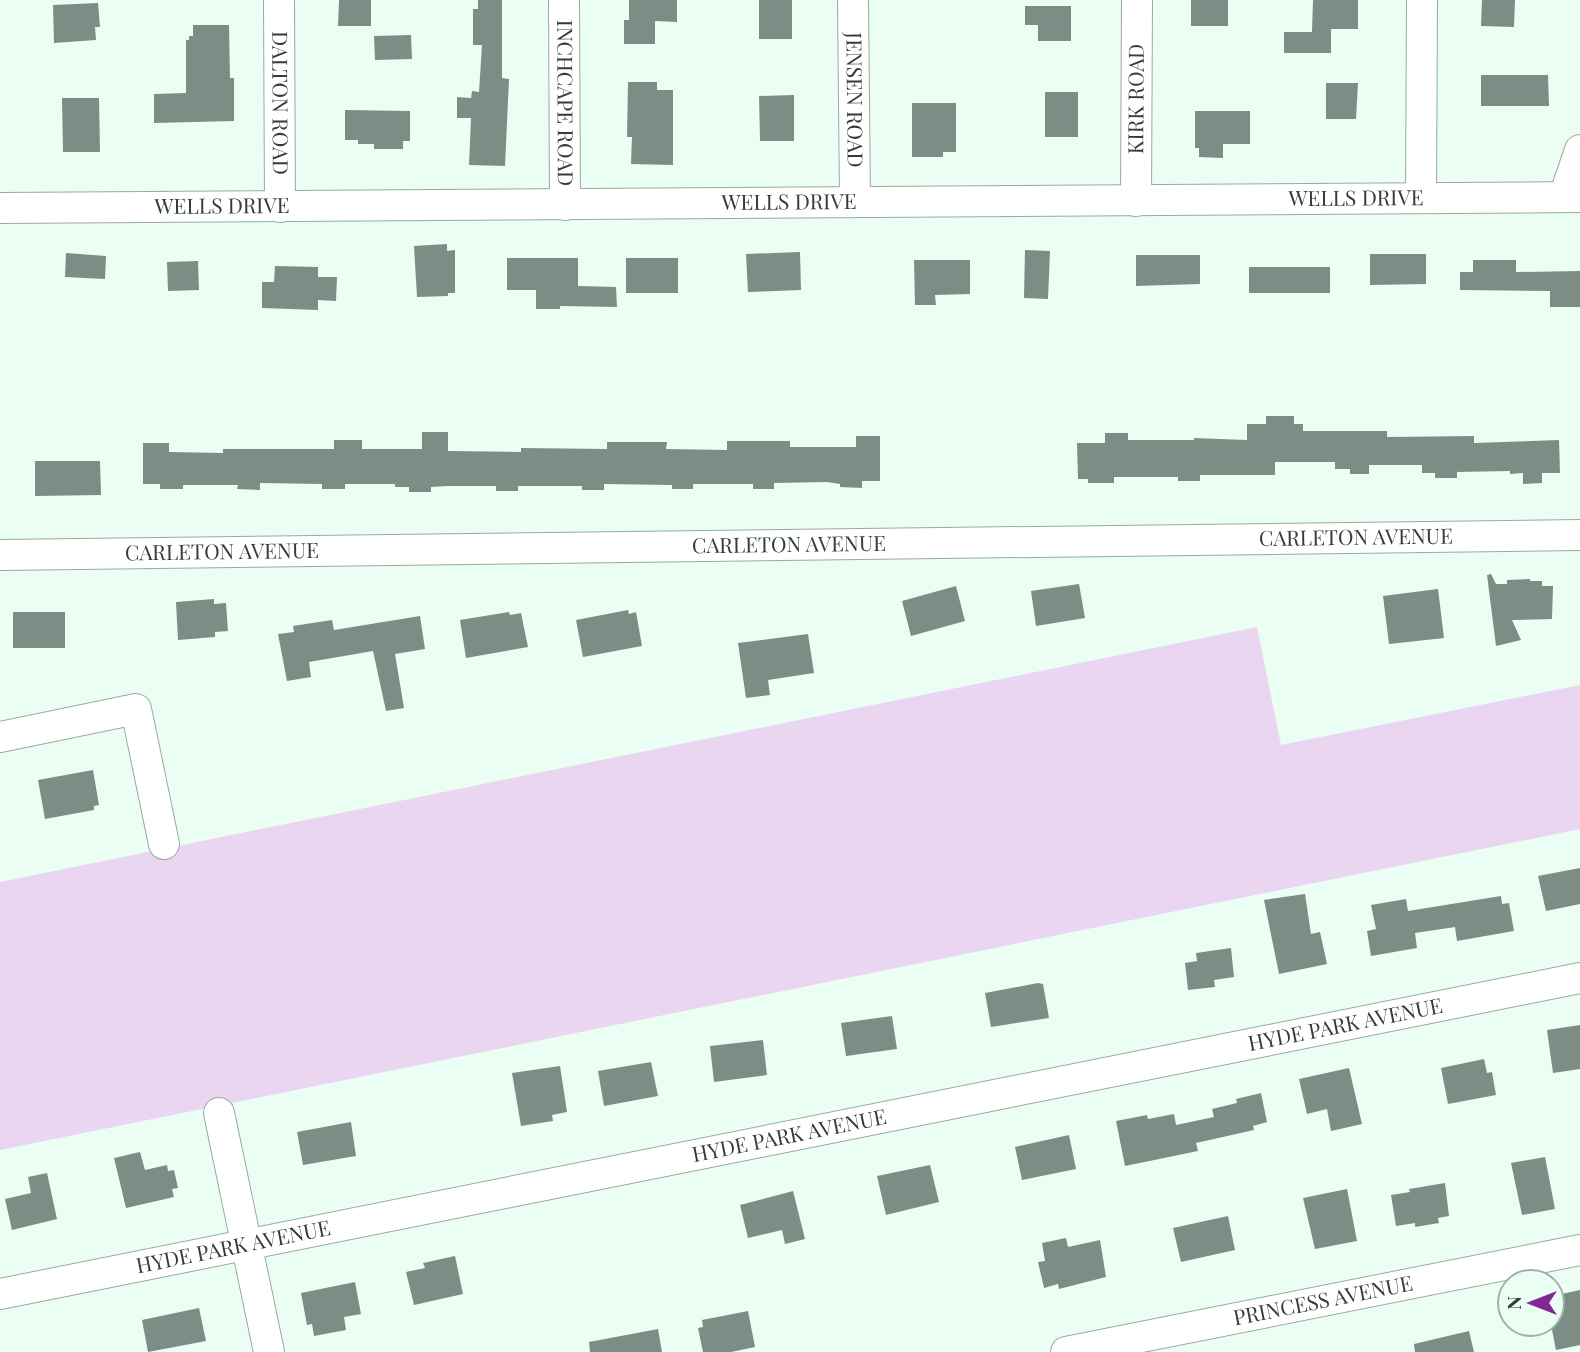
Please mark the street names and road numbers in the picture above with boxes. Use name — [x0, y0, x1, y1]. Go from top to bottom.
street label: INCHCAPE ROAD — [552, 20, 581, 186]
street label: DALTON ROAD — [267, 31, 296, 175]
street label: JENSEN ROAD — [841, 31, 871, 168]
street label: KIRK ROAD — [1120, 44, 1149, 154]
street label: WELLS DRIVE — [1287, 182, 1423, 211]
street label: WELLS DRIVE — [720, 186, 857, 215]
street label: WELLS DRIVE — [153, 190, 290, 219]
street label: CARLETON AVENUE — [1259, 521, 1453, 551]
street label: CARLETON AVENUE — [692, 528, 886, 558]
street label: CARLETON AVENUE — [125, 535, 319, 565]
street label: HYDE PARK AVENUE — [1245, 990, 1445, 1056]
street label: HYDE PARK AVENUE — [689, 1101, 889, 1167]
street label: HYDE PARK AVENUE — [133, 1212, 333, 1278]
street label: PRINCESS AVENUE — [1230, 1268, 1415, 1331]

